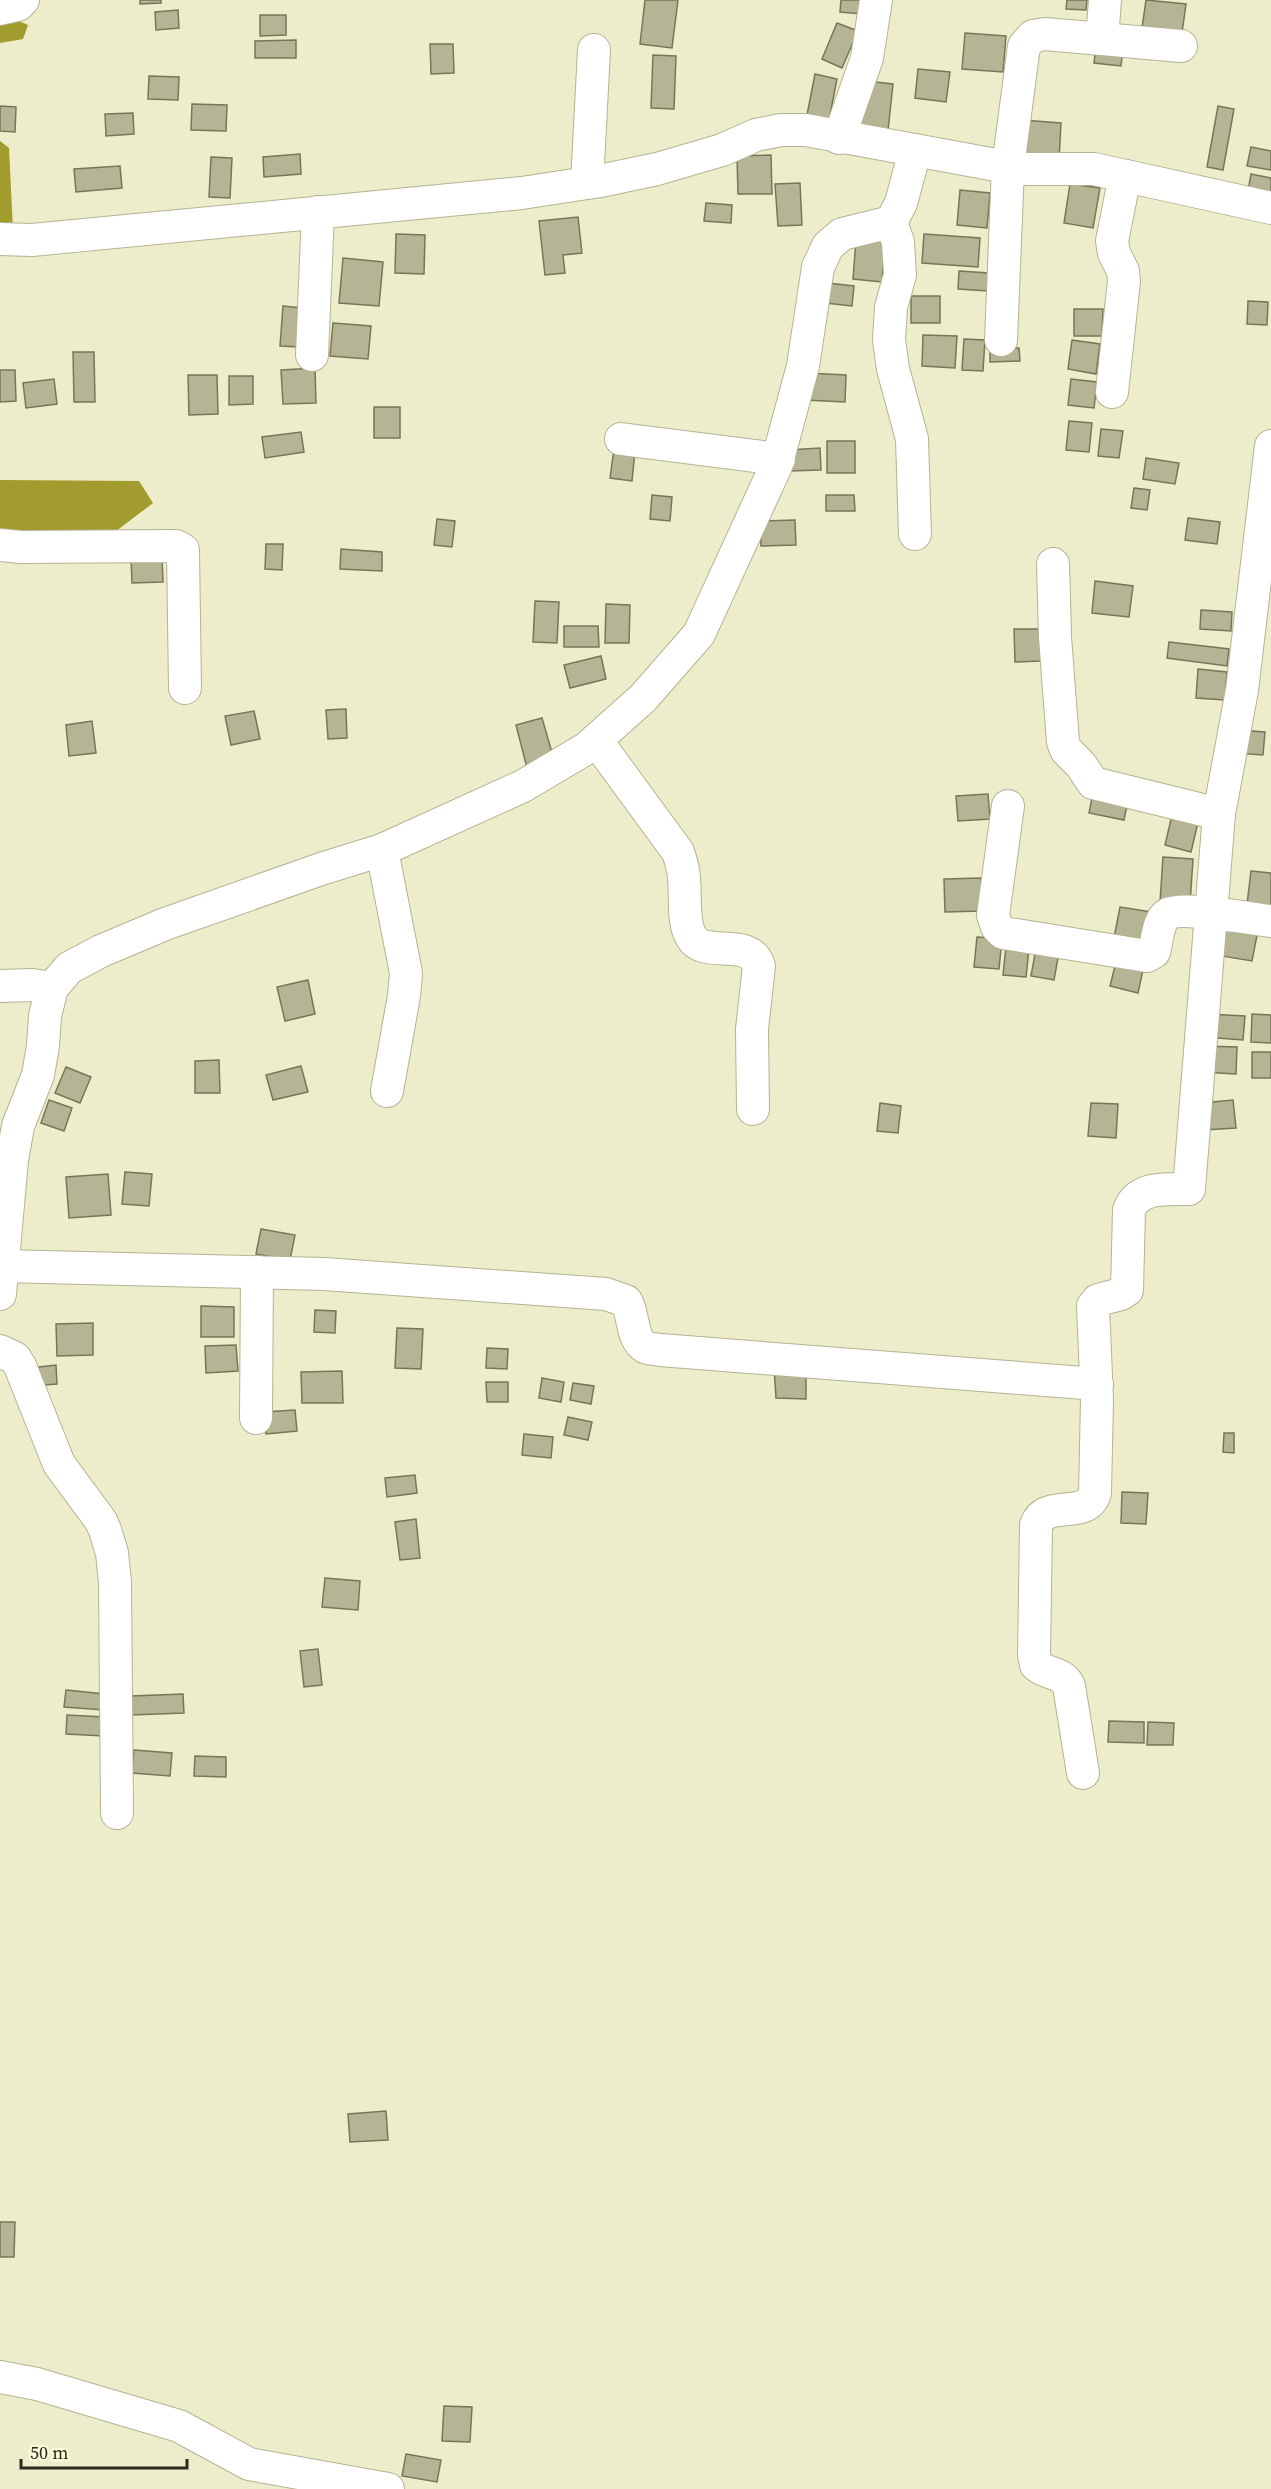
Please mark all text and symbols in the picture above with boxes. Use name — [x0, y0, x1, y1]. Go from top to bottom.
scale bar — [21, 2432, 188, 2470]
text: 50 m — [30, 2440, 68, 2465]

